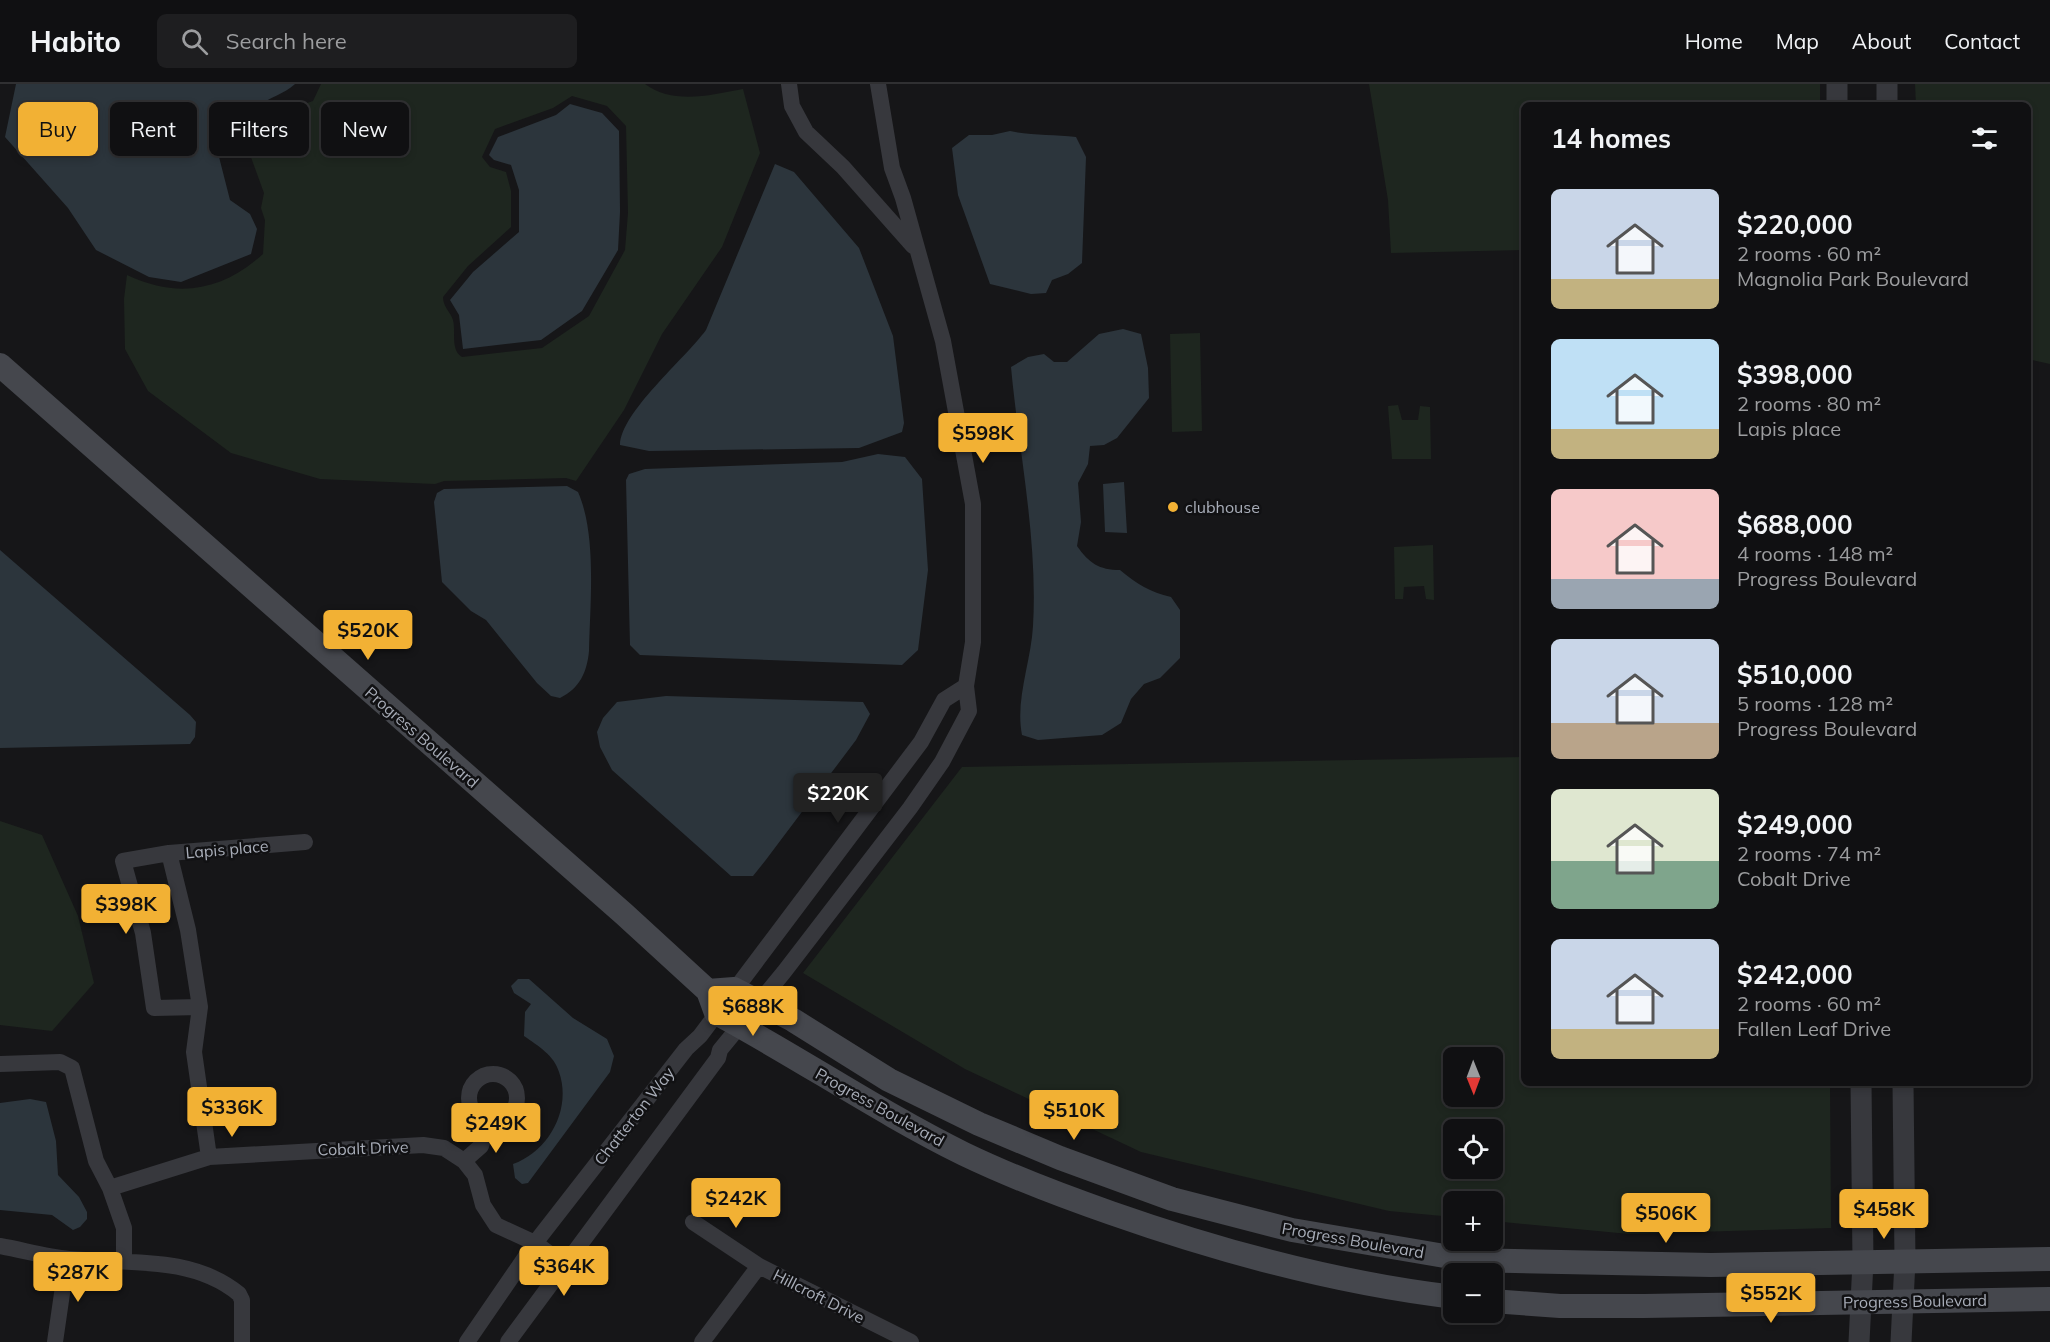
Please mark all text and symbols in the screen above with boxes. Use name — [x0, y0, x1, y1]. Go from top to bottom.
search box — [157, 14, 577, 68]
text: Habito — [30, 24, 121, 59]
icon: search — [178, 25, 211, 58]
text: Search here — [226, 27, 347, 55]
text: Home — [1685, 28, 1743, 54]
text: Map — [1776, 28, 1819, 54]
text: About — [1852, 28, 1911, 54]
text: Contact — [1944, 28, 2020, 54]
chip: Buy — [18, 102, 98, 156]
chip: Rent — [110, 102, 197, 156]
chip: Filters — [209, 102, 309, 156]
chip: New — [321, 102, 409, 156]
text: 14 homes — [1551, 122, 1671, 155]
icon: filters — [1968, 122, 2001, 155]
text: $220,000 — [1737, 208, 1853, 241]
icon: home — [1599, 213, 1671, 285]
text: 2 rooms · 60 m² — [1737, 241, 1881, 266]
text: Magnolia Park Boulevard — [1737, 266, 1969, 291]
text: $398,000 — [1737, 358, 1853, 391]
icon: home — [1599, 363, 1671, 435]
text: 2 rooms · 80 m² — [1737, 391, 1881, 416]
pin: $598K — [941, 413, 1025, 464]
text: Lapis place — [1737, 416, 1841, 441]
text: $598K — [952, 420, 1014, 445]
place label: clubhouse — [1185, 497, 1260, 517]
marker: clubhouse — [1166, 500, 1180, 514]
text: $688,000 — [1737, 508, 1853, 541]
icon: home — [1599, 513, 1671, 585]
text: 4 rooms · 148 m² — [1737, 541, 1893, 566]
text: Progress Boulevard — [1737, 566, 1917, 591]
pin: $520K — [326, 610, 410, 661]
text: $520K — [337, 617, 399, 642]
text: $510,000 — [1737, 658, 1853, 691]
icon: home — [1599, 663, 1671, 735]
street label: Progress Boulevard — [361, 682, 483, 792]
text: 5 rooms · 128 m² — [1737, 691, 1893, 716]
text: Progress Boulevard — [1737, 716, 1917, 741]
pin: $220K — [796, 773, 880, 824]
text: $220K — [807, 780, 869, 805]
text: $249,000 — [1737, 808, 1853, 841]
icon: home — [1599, 813, 1671, 885]
street label: Lapis place — [185, 835, 269, 863]
text: 2 rooms · 74 m² — [1737, 841, 1881, 866]
text: Cobalt Drive — [1737, 866, 1851, 891]
pin: $398K — [84, 884, 168, 935]
text: $398K — [95, 891, 157, 916]
text: $242,000 — [1737, 958, 1853, 991]
icon: home — [1599, 963, 1671, 1035]
pin: $688K — [711, 986, 795, 1037]
text: 2 rooms · 60 m² — [1737, 991, 1881, 1016]
text: $688K — [722, 993, 784, 1018]
text: Fallen Leaf Drive — [1737, 1016, 1891, 1041]
north arrow — [1443, 1047, 1503, 1107]
map controls — [1443, 1047, 1503, 1323]
street label: Chatterton Way — [590, 1063, 679, 1169]
street label: Progress Boulevard — [812, 1063, 948, 1151]
pin: $336K — [190, 1087, 274, 1138]
pin: $510K — [1032, 1090, 1116, 1141]
text: $336K — [201, 1094, 263, 1119]
text: $510K — [1043, 1097, 1105, 1122]
pin: $249K — [454, 1103, 538, 1154]
text: $249K — [465, 1110, 527, 1135]
button: locate — [1443, 1119, 1503, 1179]
street label: Cobalt Drive — [317, 1136, 409, 1160]
pin: $242K — [694, 1178, 778, 1229]
text: $242K — [705, 1185, 767, 1210]
pin: $458K — [1842, 1189, 1926, 1240]
button: + — [1443, 1191, 1503, 1251]
pin: $506K — [1624, 1193, 1708, 1244]
text: $458K — [1853, 1196, 1915, 1221]
text: $506K — [1635, 1200, 1697, 1225]
street label: Progress Boulevard — [1280, 1218, 1426, 1262]
pin: $364K — [522, 1246, 606, 1297]
pin: $287K — [36, 1252, 120, 1303]
text: $364K — [533, 1253, 595, 1278]
text: $287K — [47, 1259, 109, 1284]
button: − — [1443, 1263, 1503, 1323]
street label: Hillcroft Drive — [770, 1264, 868, 1328]
pin: $552K — [1729, 1273, 1813, 1324]
text: $552K — [1740, 1280, 1802, 1305]
street label: Progress Boulevard — [1843, 1290, 1987, 1312]

